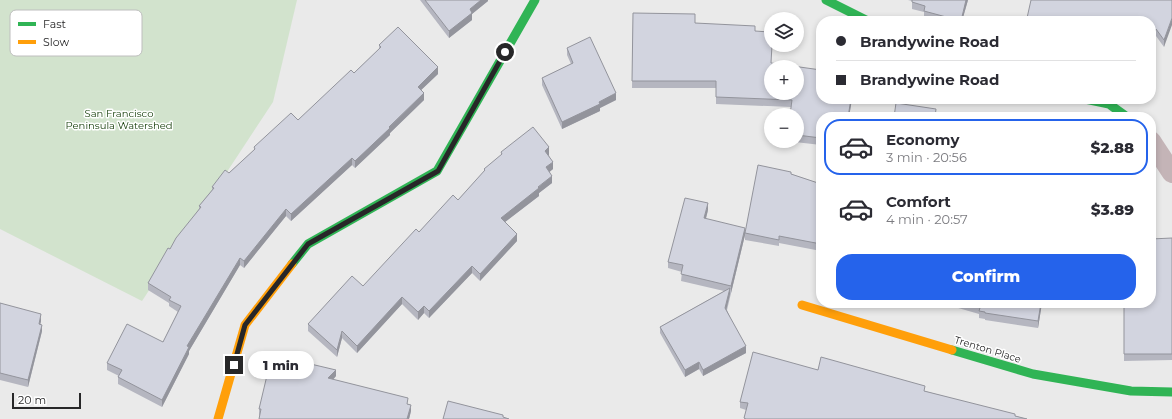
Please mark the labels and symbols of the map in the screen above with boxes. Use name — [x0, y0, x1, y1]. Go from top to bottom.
legend — [10, 10, 142, 56]
text: Fast — [43, 17, 67, 31]
text: Slow — [43, 35, 69, 49]
route start — [496, 43, 514, 61]
park label: San Francisco Peninsula Watershed — [66, 107, 172, 132]
street label: Trenton Place — [953, 333, 1023, 366]
callout: 1 min — [248, 351, 314, 379]
route end — [225, 356, 243, 374]
scale bar — [12, 391, 81, 410]

